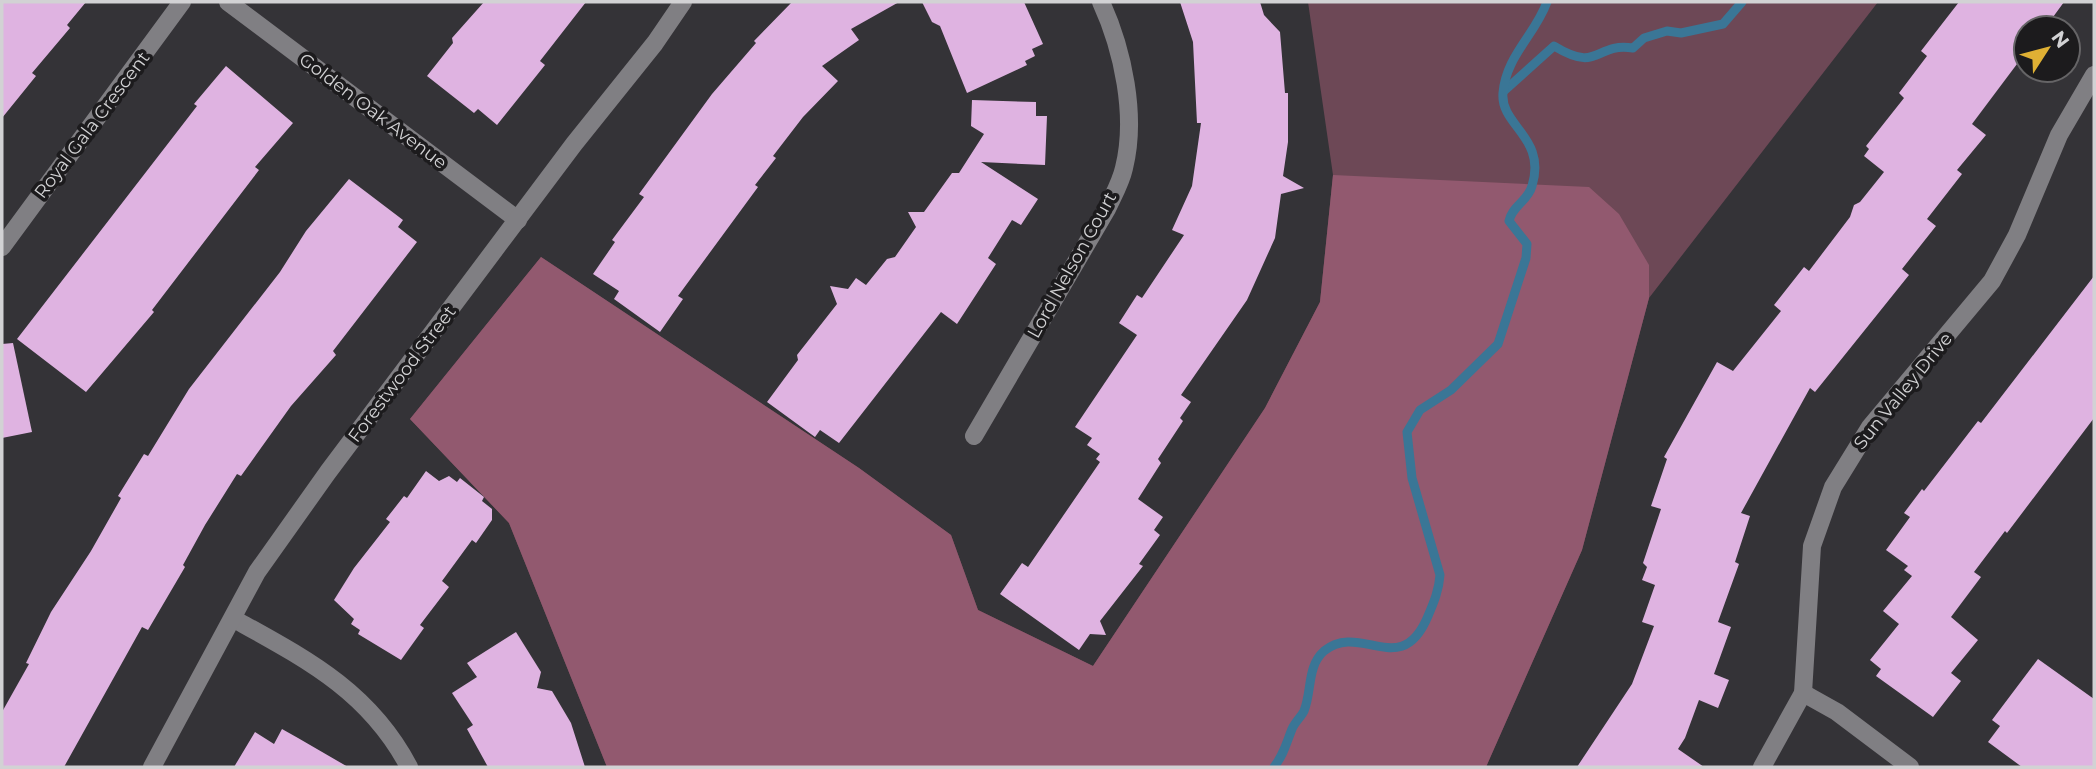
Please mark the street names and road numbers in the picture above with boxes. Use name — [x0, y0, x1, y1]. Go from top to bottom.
street label: Royal Gala Crescent — [30, 47, 154, 203]
street label: Golden Oak Avenue — [295, 48, 451, 174]
street label: Lord Nelson Court — [1023, 188, 1121, 342]
street label: Forestwood Street — [343, 301, 461, 447]
street label: Sun Valley Drive — [1849, 328, 1957, 454]

